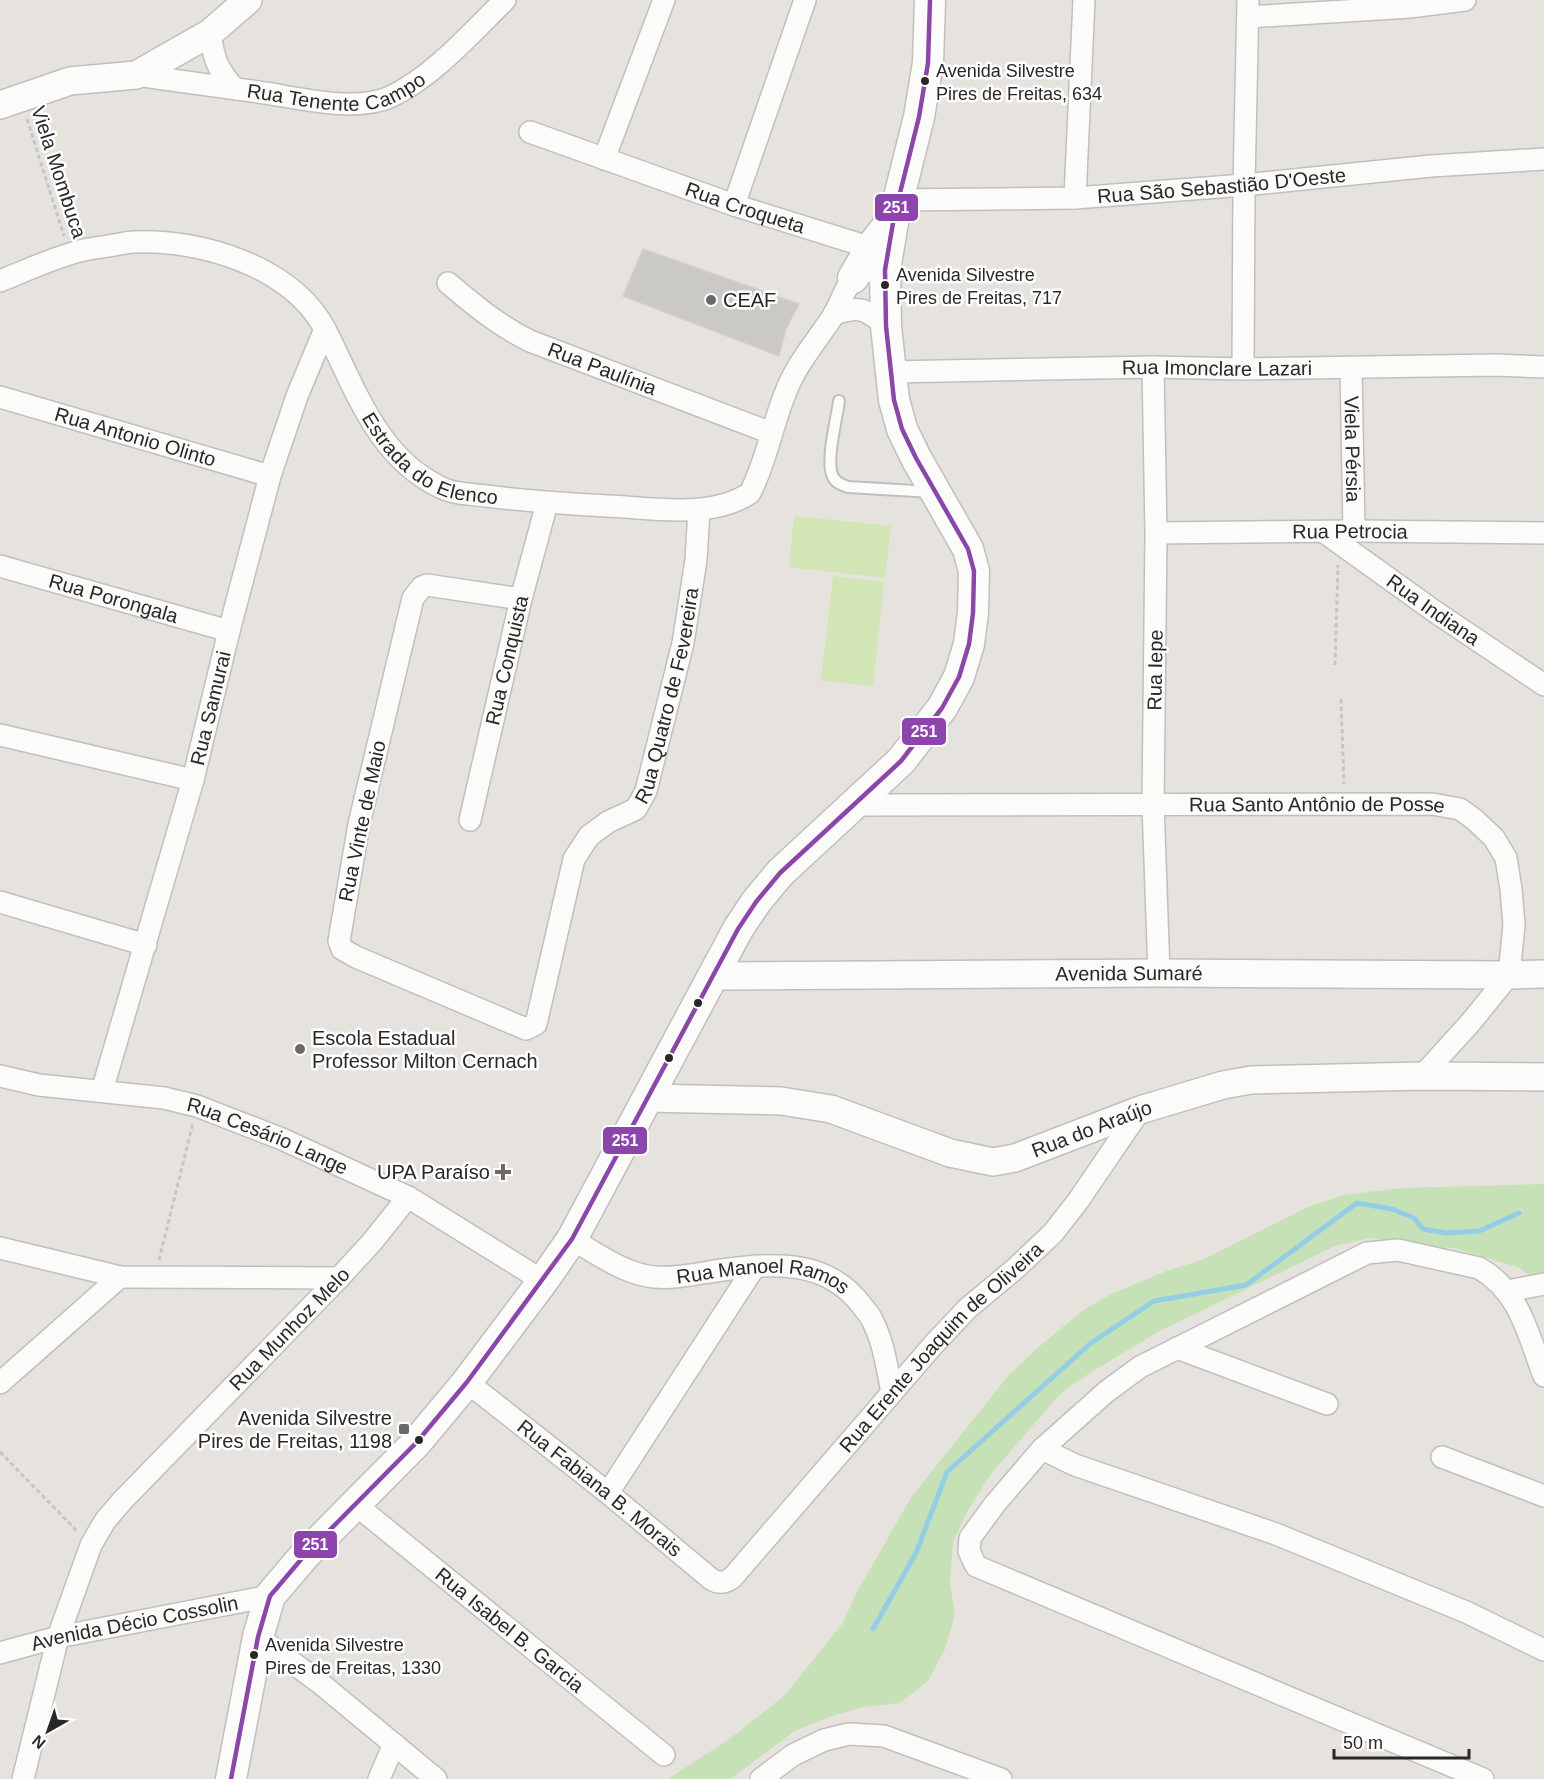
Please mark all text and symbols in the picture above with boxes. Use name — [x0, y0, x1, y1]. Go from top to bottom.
place label: Avenida Silvestre Pires de Freitas, 634 — [936, 61, 1102, 104]
street label: Rua Tenente Campo — [246, 68, 429, 115]
marker: Avenida Silvestre Pires de Freitas, 634 — [919, 75, 931, 87]
street label: Viela Mombuca — [27, 103, 91, 242]
street label: Rua São Sebastião D'Oeste — [1096, 164, 1347, 207]
street label: Rua Croqueta — [682, 177, 808, 238]
line badge: 251 — [874, 193, 919, 222]
text: 251 — [883, 199, 909, 216]
place label: Avenida Silvestre Pires de Freitas, 717 — [896, 265, 1062, 308]
marker: Avenida Silvestre Pires de Freitas, 717 — [879, 279, 891, 291]
place label: CEAF — [723, 289, 776, 311]
marker: CEAF — [704, 293, 718, 307]
street label: Rua Paulínia — [545, 338, 660, 400]
street label: Rua Imonclare Lazari — [1122, 356, 1312, 380]
street label: Viela Pérsia — [1341, 396, 1364, 503]
street label: Rua Antonio Olinto — [52, 403, 218, 471]
street label: Estrada do Elenco — [358, 408, 499, 508]
street label: Rua Petrocia — [1292, 520, 1409, 543]
street label: Rua Porongala — [46, 569, 182, 627]
street label: Rua Indiana — [1383, 570, 1484, 650]
street label: Rua Quatro de Fevereira — [630, 585, 703, 807]
street label: Rua Conquista — [481, 592, 533, 727]
street label: Rua Iepe — [1143, 629, 1167, 711]
street label: Rua Samurai — [186, 649, 235, 767]
line badge: 251 — [901, 717, 947, 746]
text: 251 — [911, 723, 937, 740]
street label: Rua Vinte de Maio — [334, 738, 390, 904]
street label: Rua Santo Antônio de Posse — [1189, 793, 1447, 817]
street label: Avenida Sumaré — [1055, 962, 1203, 985]
unlabelled marker — [692, 997, 704, 1009]
place label: Escola Estadual Professor Milton Cernach — [312, 1027, 538, 1072]
marker: Escola Estadual Professor Milton Cernach — [293, 1042, 307, 1056]
unlabelled marker — [663, 1052, 675, 1064]
street label: Rua Cesário Lange — [185, 1093, 351, 1179]
street label: Rua do Araújo — [1029, 1096, 1154, 1162]
line badge: 251 — [602, 1126, 648, 1155]
text: 251 — [612, 1132, 638, 1149]
place label: UPA Paraíso — [377, 1161, 490, 1183]
marker: UPA Paraíso — [494, 1163, 512, 1181]
street label: Rua Erente Joaquim de Oliveira — [835, 1237, 1048, 1456]
street label: Rua Manoel Ramos — [675, 1255, 854, 1298]
street label: Rua Munhoz Melo — [225, 1263, 354, 1395]
place label: Avenida Silvestre Pires de Freitas, 1198 — [198, 1407, 392, 1452]
street label: Rua Fabiana B. Morais — [513, 1415, 686, 1561]
marker: Avenida Silvestre Pires de Freitas, 1198 — [397, 1422, 411, 1436]
unlabelled marker — [413, 1434, 425, 1446]
line badge: 251 — [293, 1530, 338, 1559]
text: 251 — [302, 1536, 328, 1553]
street label: Rua Isabel B. Garcia — [431, 1563, 589, 1697]
street label: Avenida Décio Cossolin — [28, 1591, 240, 1655]
place label: Avenida Silvestre Pires de Freitas, 1330 — [265, 1635, 441, 1678]
marker: Avenida Silvestre Pires de Freitas, 1330 — [248, 1649, 260, 1661]
north arrow — [18, 1701, 78, 1761]
scale bar — [1334, 1722, 1469, 1760]
text: N — [29, 1732, 49, 1752]
text: 50 m — [1343, 1733, 1383, 1753]

